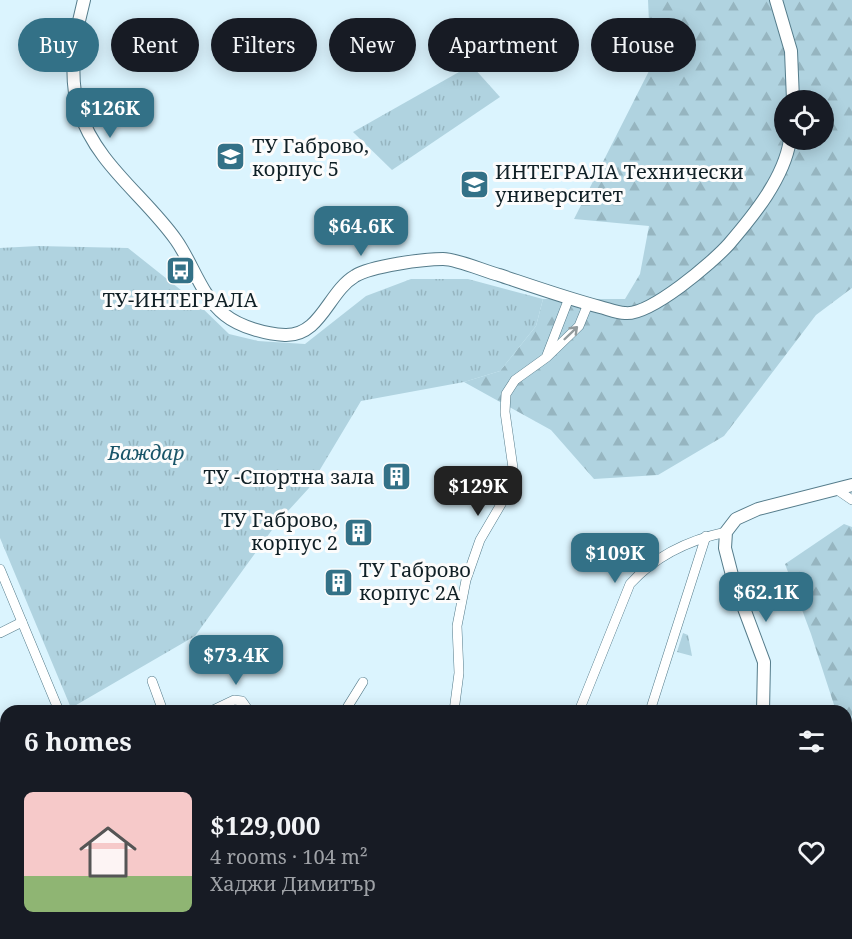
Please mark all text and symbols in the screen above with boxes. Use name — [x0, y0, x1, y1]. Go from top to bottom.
chip: Buy — [18, 18, 99, 72]
chip: Rent — [111, 18, 199, 72]
chip: Filters — [211, 18, 317, 72]
chip: New — [329, 18, 416, 72]
chip: Apartment — [428, 18, 579, 72]
chip: House — [591, 18, 696, 72]
pin: $126K — [68, 88, 152, 139]
map controls — [774, 90, 834, 150]
button: locate — [774, 90, 834, 150]
text: $126K — [80, 94, 140, 121]
place label: ТУ Габрово, корпус 5 — [252, 132, 369, 182]
school or university icon: ТУ Габрово, корпус 5 — [215, 141, 247, 173]
place label: ИНТЕГРАЛА Технически университет — [495, 158, 744, 208]
school or university icon: ИНТЕГРАЛА Технически университет — [458, 168, 490, 200]
pin: $64.6K — [312, 206, 410, 257]
text: $64.6K — [328, 212, 394, 239]
bus stop icon: ТУ-ИНТЕГРАЛА — [164, 254, 196, 286]
place label: ТУ-ИНТЕГРАЛА — [102, 286, 258, 313]
one-way arrow — [564, 326, 579, 341]
park label: Баждар — [107, 439, 184, 466]
building icon: ТУ -Спортна зала — [380, 461, 412, 493]
place label: ТУ -Спортна зала — [203, 463, 375, 490]
pin: $129K — [436, 466, 520, 517]
text: $129K — [448, 472, 508, 499]
place label: ТУ Габрово, корпус 2 — [221, 506, 338, 556]
building icon: ТУ Габрово, корпус 2 — [343, 516, 375, 548]
pin: $109K — [573, 533, 657, 584]
text: $109K — [585, 539, 645, 566]
place label: ТУ Габрово корпус 2А — [359, 556, 471, 606]
building icon: ТУ Габрово корпус 2А — [322, 566, 354, 598]
pin: $62.1K — [717, 572, 815, 623]
text: $62.1K — [733, 578, 799, 605]
pin: $73.4K — [187, 635, 285, 686]
text: $73.4K — [203, 641, 269, 668]
text: 6 homes — [24, 723, 132, 759]
icon: filters — [795, 725, 828, 758]
text: $129,000 — [210, 807, 320, 843]
icon: home — [72, 816, 144, 888]
icon: heart — [795, 836, 828, 869]
text: 4 rooms · 104 m² — [210, 843, 368, 870]
text: Хаджи Димитър — [210, 870, 376, 897]

